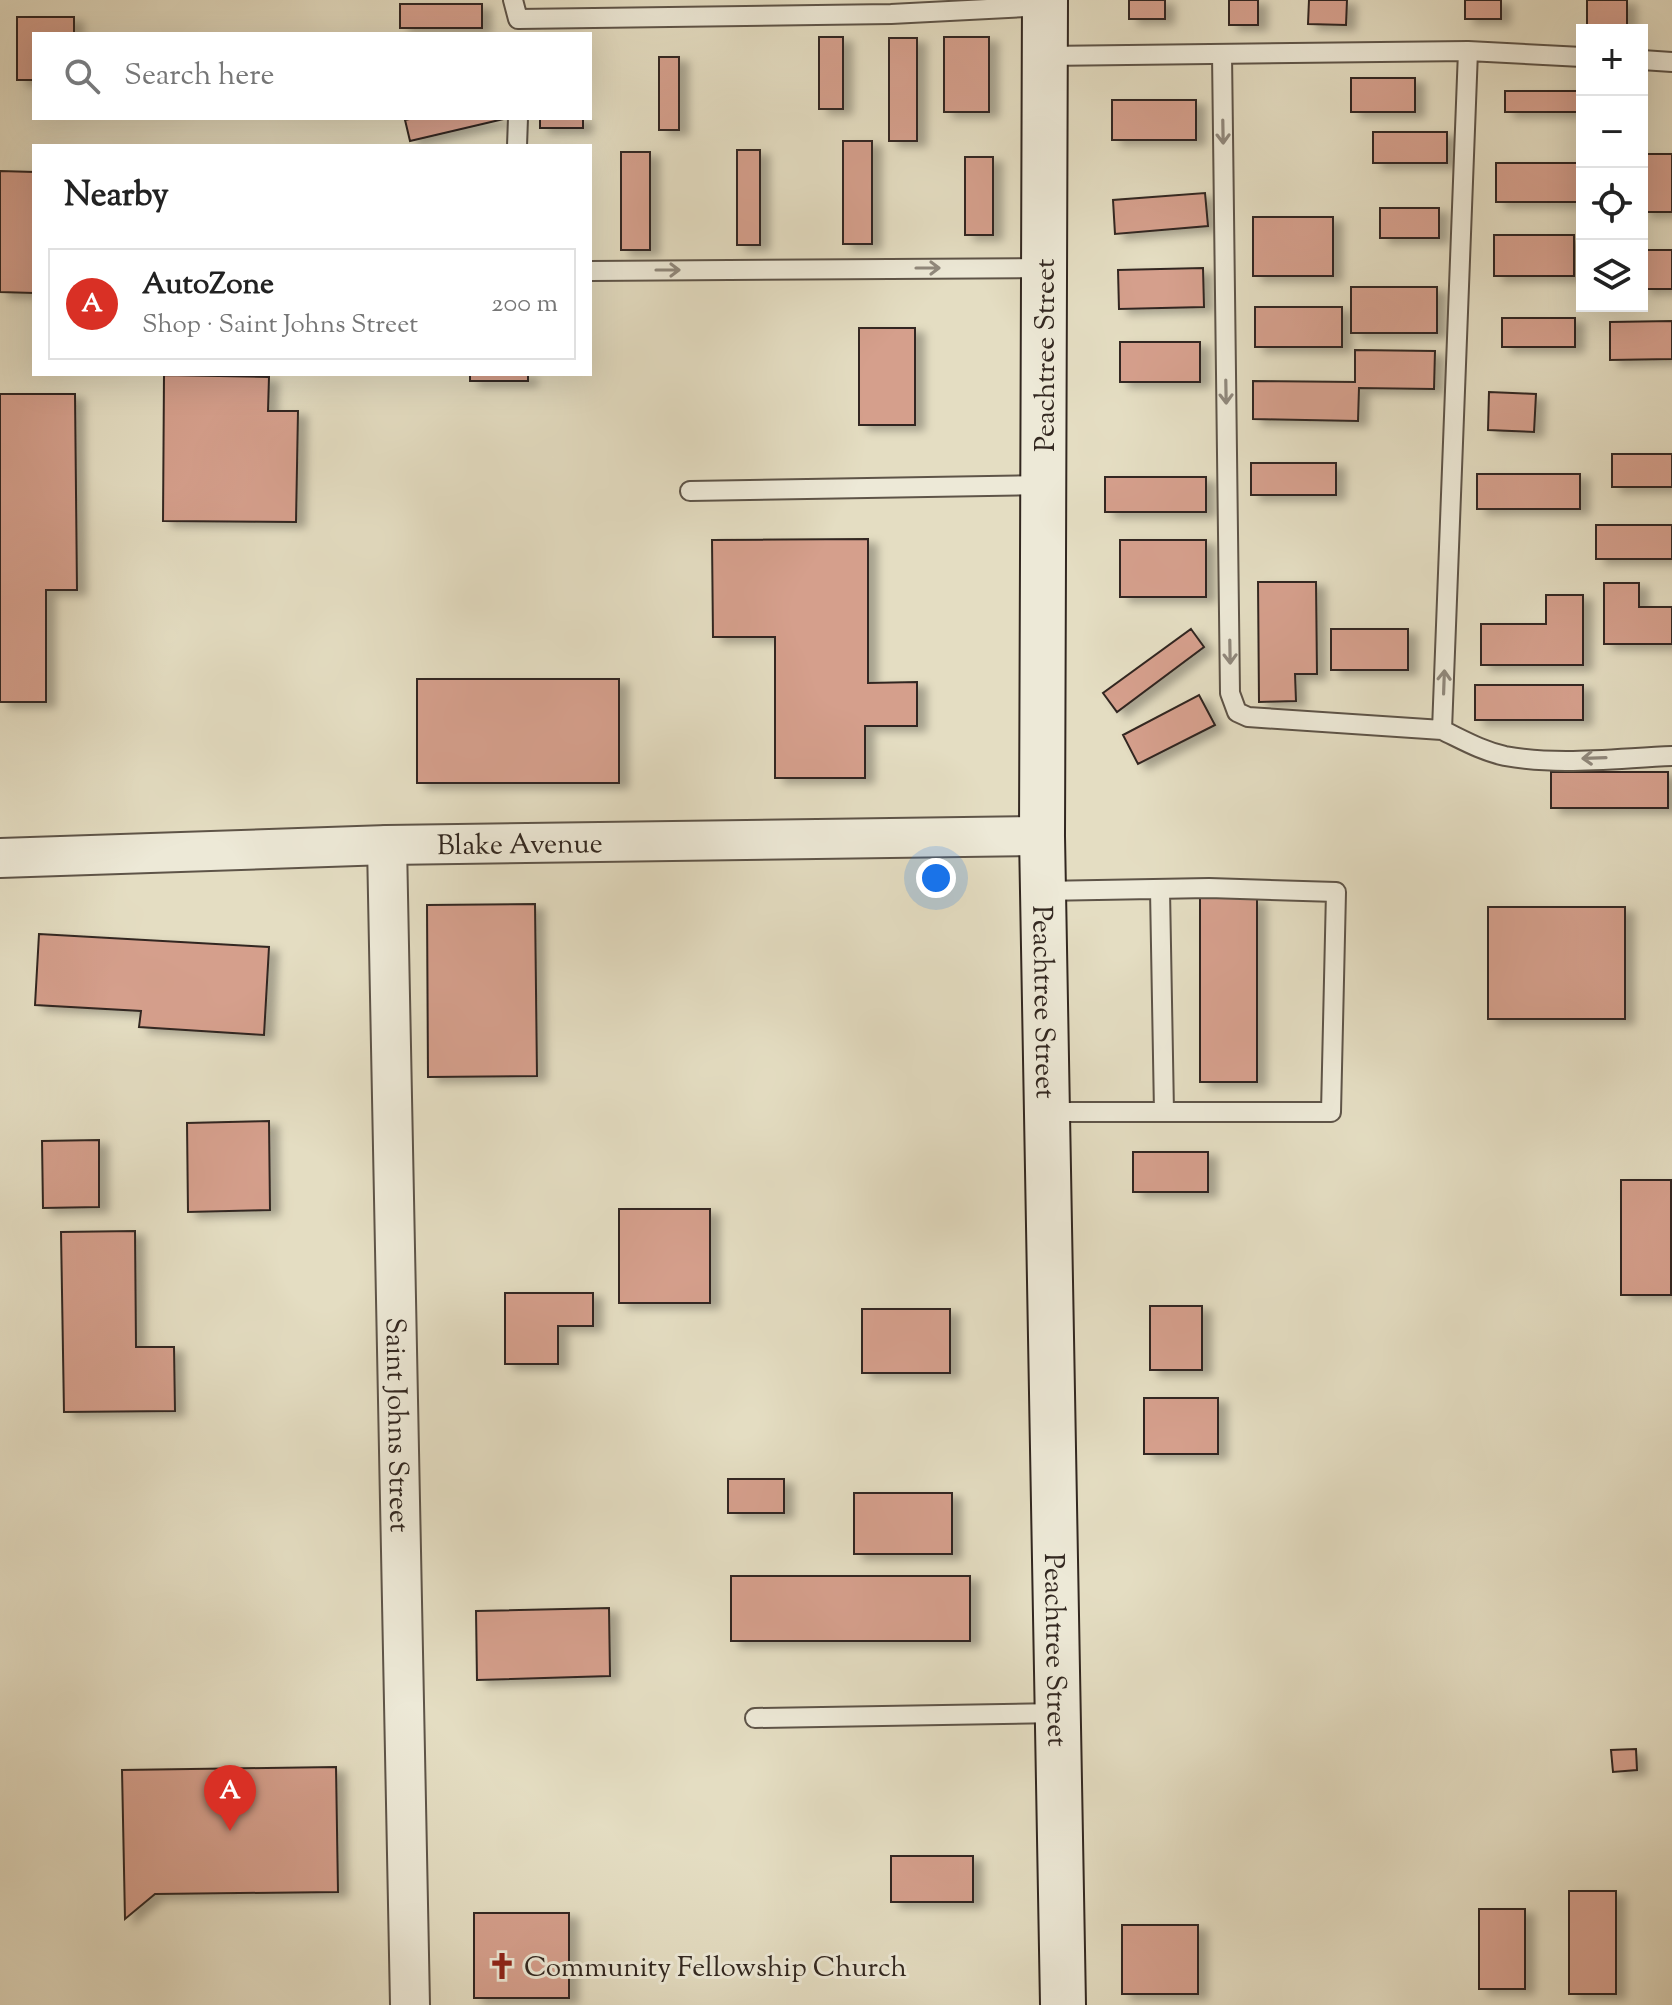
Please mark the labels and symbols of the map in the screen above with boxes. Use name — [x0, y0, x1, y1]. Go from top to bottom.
one-way arrow — [1215, 118, 1231, 145]
street label: Peachtree Street — [1027, 258, 1067, 452]
one-way arrow — [914, 260, 941, 276]
one-way arrow — [654, 262, 681, 278]
one-way arrow — [1218, 378, 1234, 405]
one-way arrow — [1222, 638, 1237, 665]
one-way arrow — [1437, 669, 1452, 696]
one-way arrow — [1581, 751, 1608, 766]
street label: Blake Avenue — [437, 825, 603, 867]
your location — [916, 858, 956, 898]
street label: Peachtree Street — [1020, 905, 1064, 1099]
street label: Saint Johns Street — [373, 1317, 418, 1533]
street label: Peachtree Street — [1032, 1553, 1075, 1747]
pin: A — [204, 1765, 256, 1831]
place label: Community Fellowship Church — [524, 1949, 907, 1989]
church icon: Community Fellowship Church — [487, 1951, 517, 1981]

